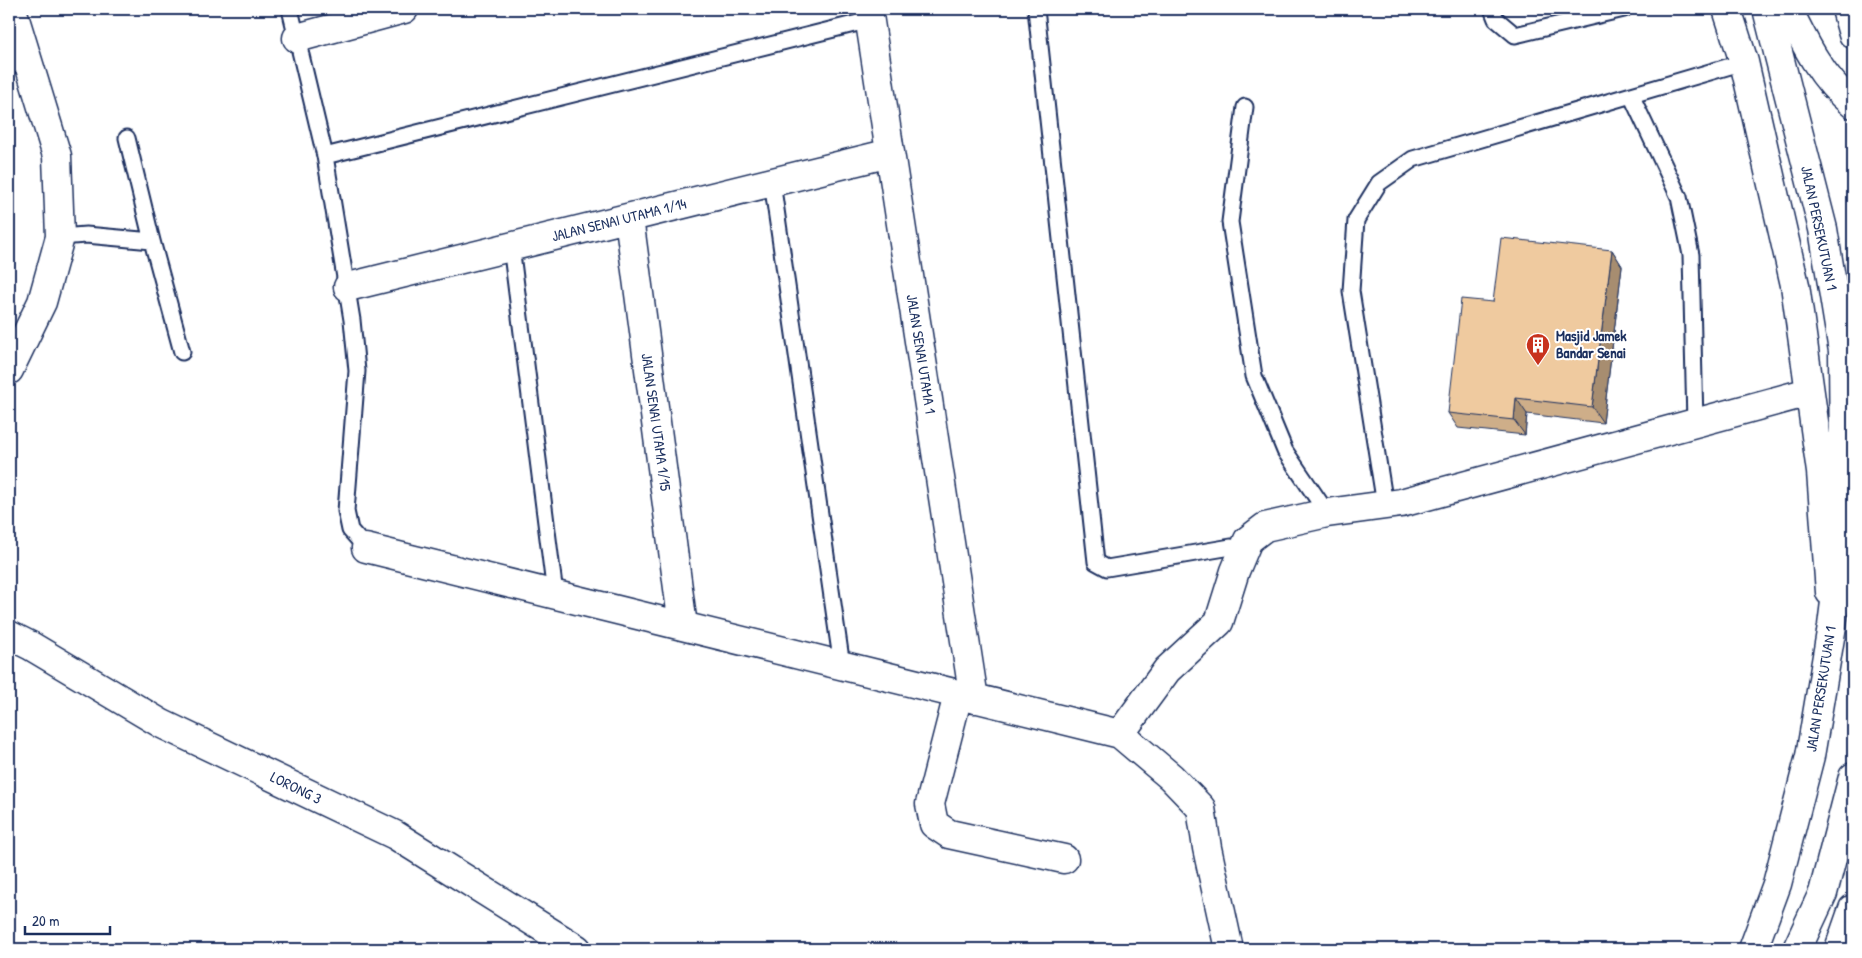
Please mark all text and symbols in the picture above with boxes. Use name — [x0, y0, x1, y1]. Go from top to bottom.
street label: JALAN PERSEKUTUAN 1 — [1796, 164, 1843, 292]
street label: JALAN SENAI UTAMA 1/14 — [549, 193, 689, 246]
street label: JALAN SENAI UTAMA 1 — [902, 293, 941, 415]
place label: Masjid Jamek Bandar Senai — [1556, 325, 1627, 363]
building icon: Masjid Jamek Bandar Senai — [1525, 332, 1551, 366]
street label: JALAN SENAI UTAMA 1/15 — [636, 352, 677, 493]
street label: JALAN PERSEKUTUAN 1 — [1800, 625, 1841, 753]
street label: LORONG 3 — [267, 766, 326, 809]
scale bar — [25, 903, 110, 935]
text: 20 m — [32, 910, 59, 931]

